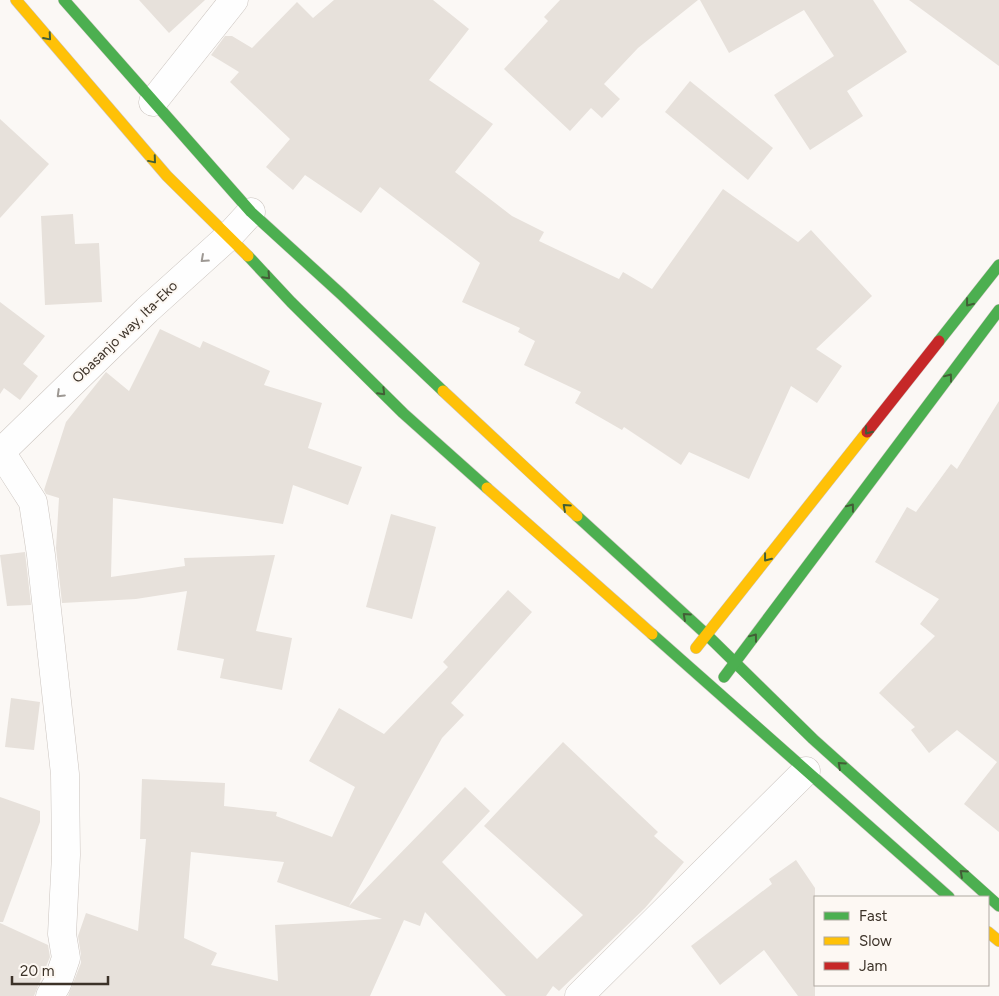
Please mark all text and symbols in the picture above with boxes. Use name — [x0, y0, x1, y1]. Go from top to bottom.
one-way arrow — [42, 31, 51, 40]
one-way arrow — [148, 155, 157, 164]
one-way arrow — [200, 253, 209, 262]
one-way arrow — [261, 271, 270, 280]
street label: Obasanjo way, Ita-Eko — [69, 277, 181, 387]
one-way arrow — [966, 297, 974, 306]
one-way arrow — [943, 374, 951, 383]
one-way arrow — [376, 386, 385, 395]
one-way arrow — [57, 389, 66, 398]
one-way arrow — [865, 425, 874, 434]
one-way arrow — [845, 503, 854, 513]
one-way arrow — [563, 504, 572, 513]
one-way arrow — [765, 552, 773, 561]
one-way arrow — [683, 613, 692, 622]
one-way arrow — [748, 634, 756, 643]
one-way arrow — [838, 762, 847, 771]
one-way arrow — [959, 870, 968, 879]
legend — [814, 896, 989, 986]
text: Fast — [859, 907, 888, 925]
text: Slow — [859, 932, 892, 950]
scale bar — [12, 954, 109, 986]
text: Jam — [859, 957, 887, 975]
text: 20 m — [20, 962, 54, 980]

